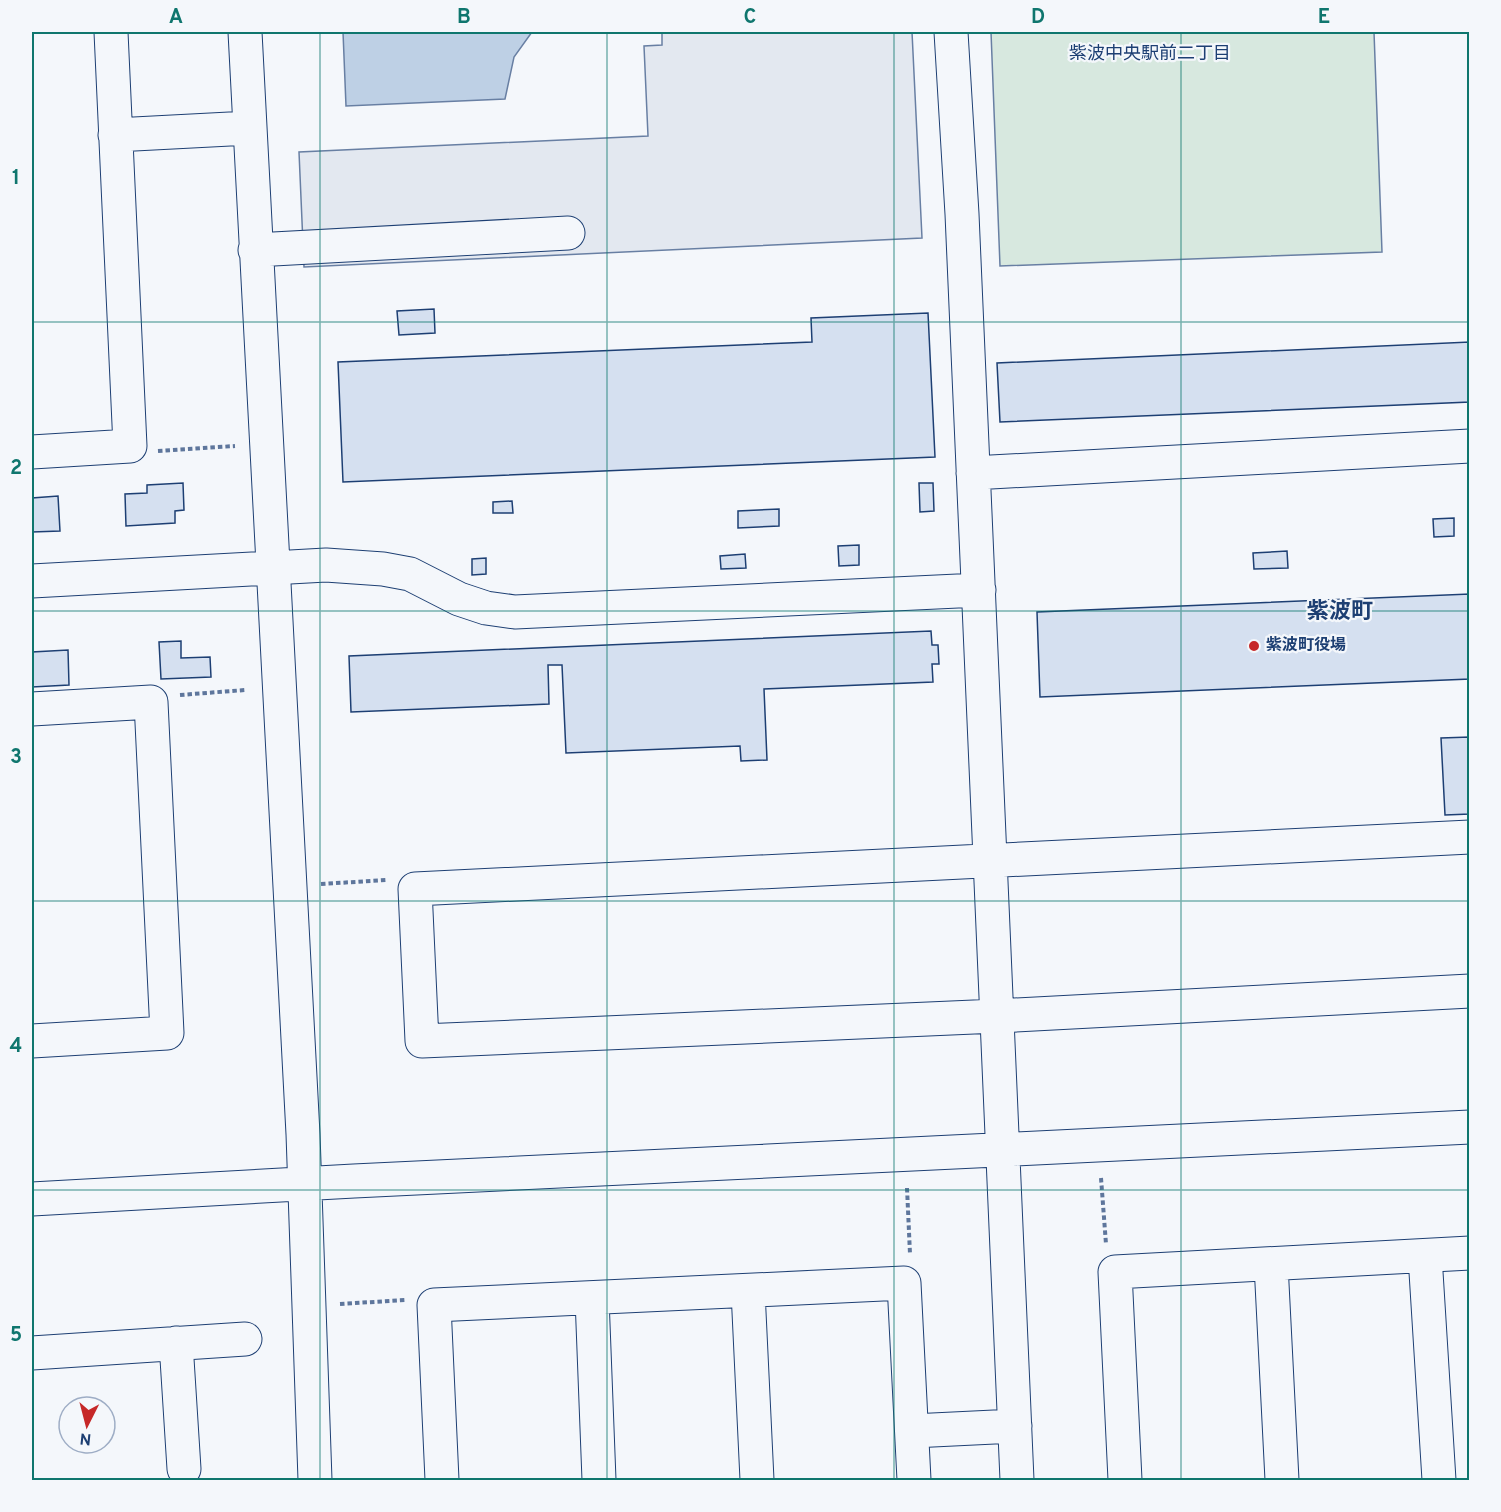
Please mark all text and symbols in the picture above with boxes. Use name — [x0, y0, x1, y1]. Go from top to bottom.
text: A — [169, 5, 183, 31]
text: B — [457, 5, 471, 31]
text: C — [744, 5, 756, 31]
text: D — [1031, 5, 1045, 31]
text: E — [1318, 5, 1330, 31]
district label: 紫波中央駅前二丁目 — [1069, 43, 1231, 66]
text: 1 — [12, 166, 20, 192]
text: 2 — [10, 456, 22, 482]
district label: 紫波町 — [1307, 599, 1373, 626]
place label: 紫波町役場 — [1266, 636, 1346, 656]
marker: 紫波町役場 — [1247, 639, 1261, 653]
text: 3 — [10, 745, 22, 771]
text: 4 — [10, 1034, 22, 1060]
text: 5 — [10, 1323, 22, 1349]
north arrow — [57, 1395, 117, 1455]
text: N — [79, 1427, 92, 1448]

